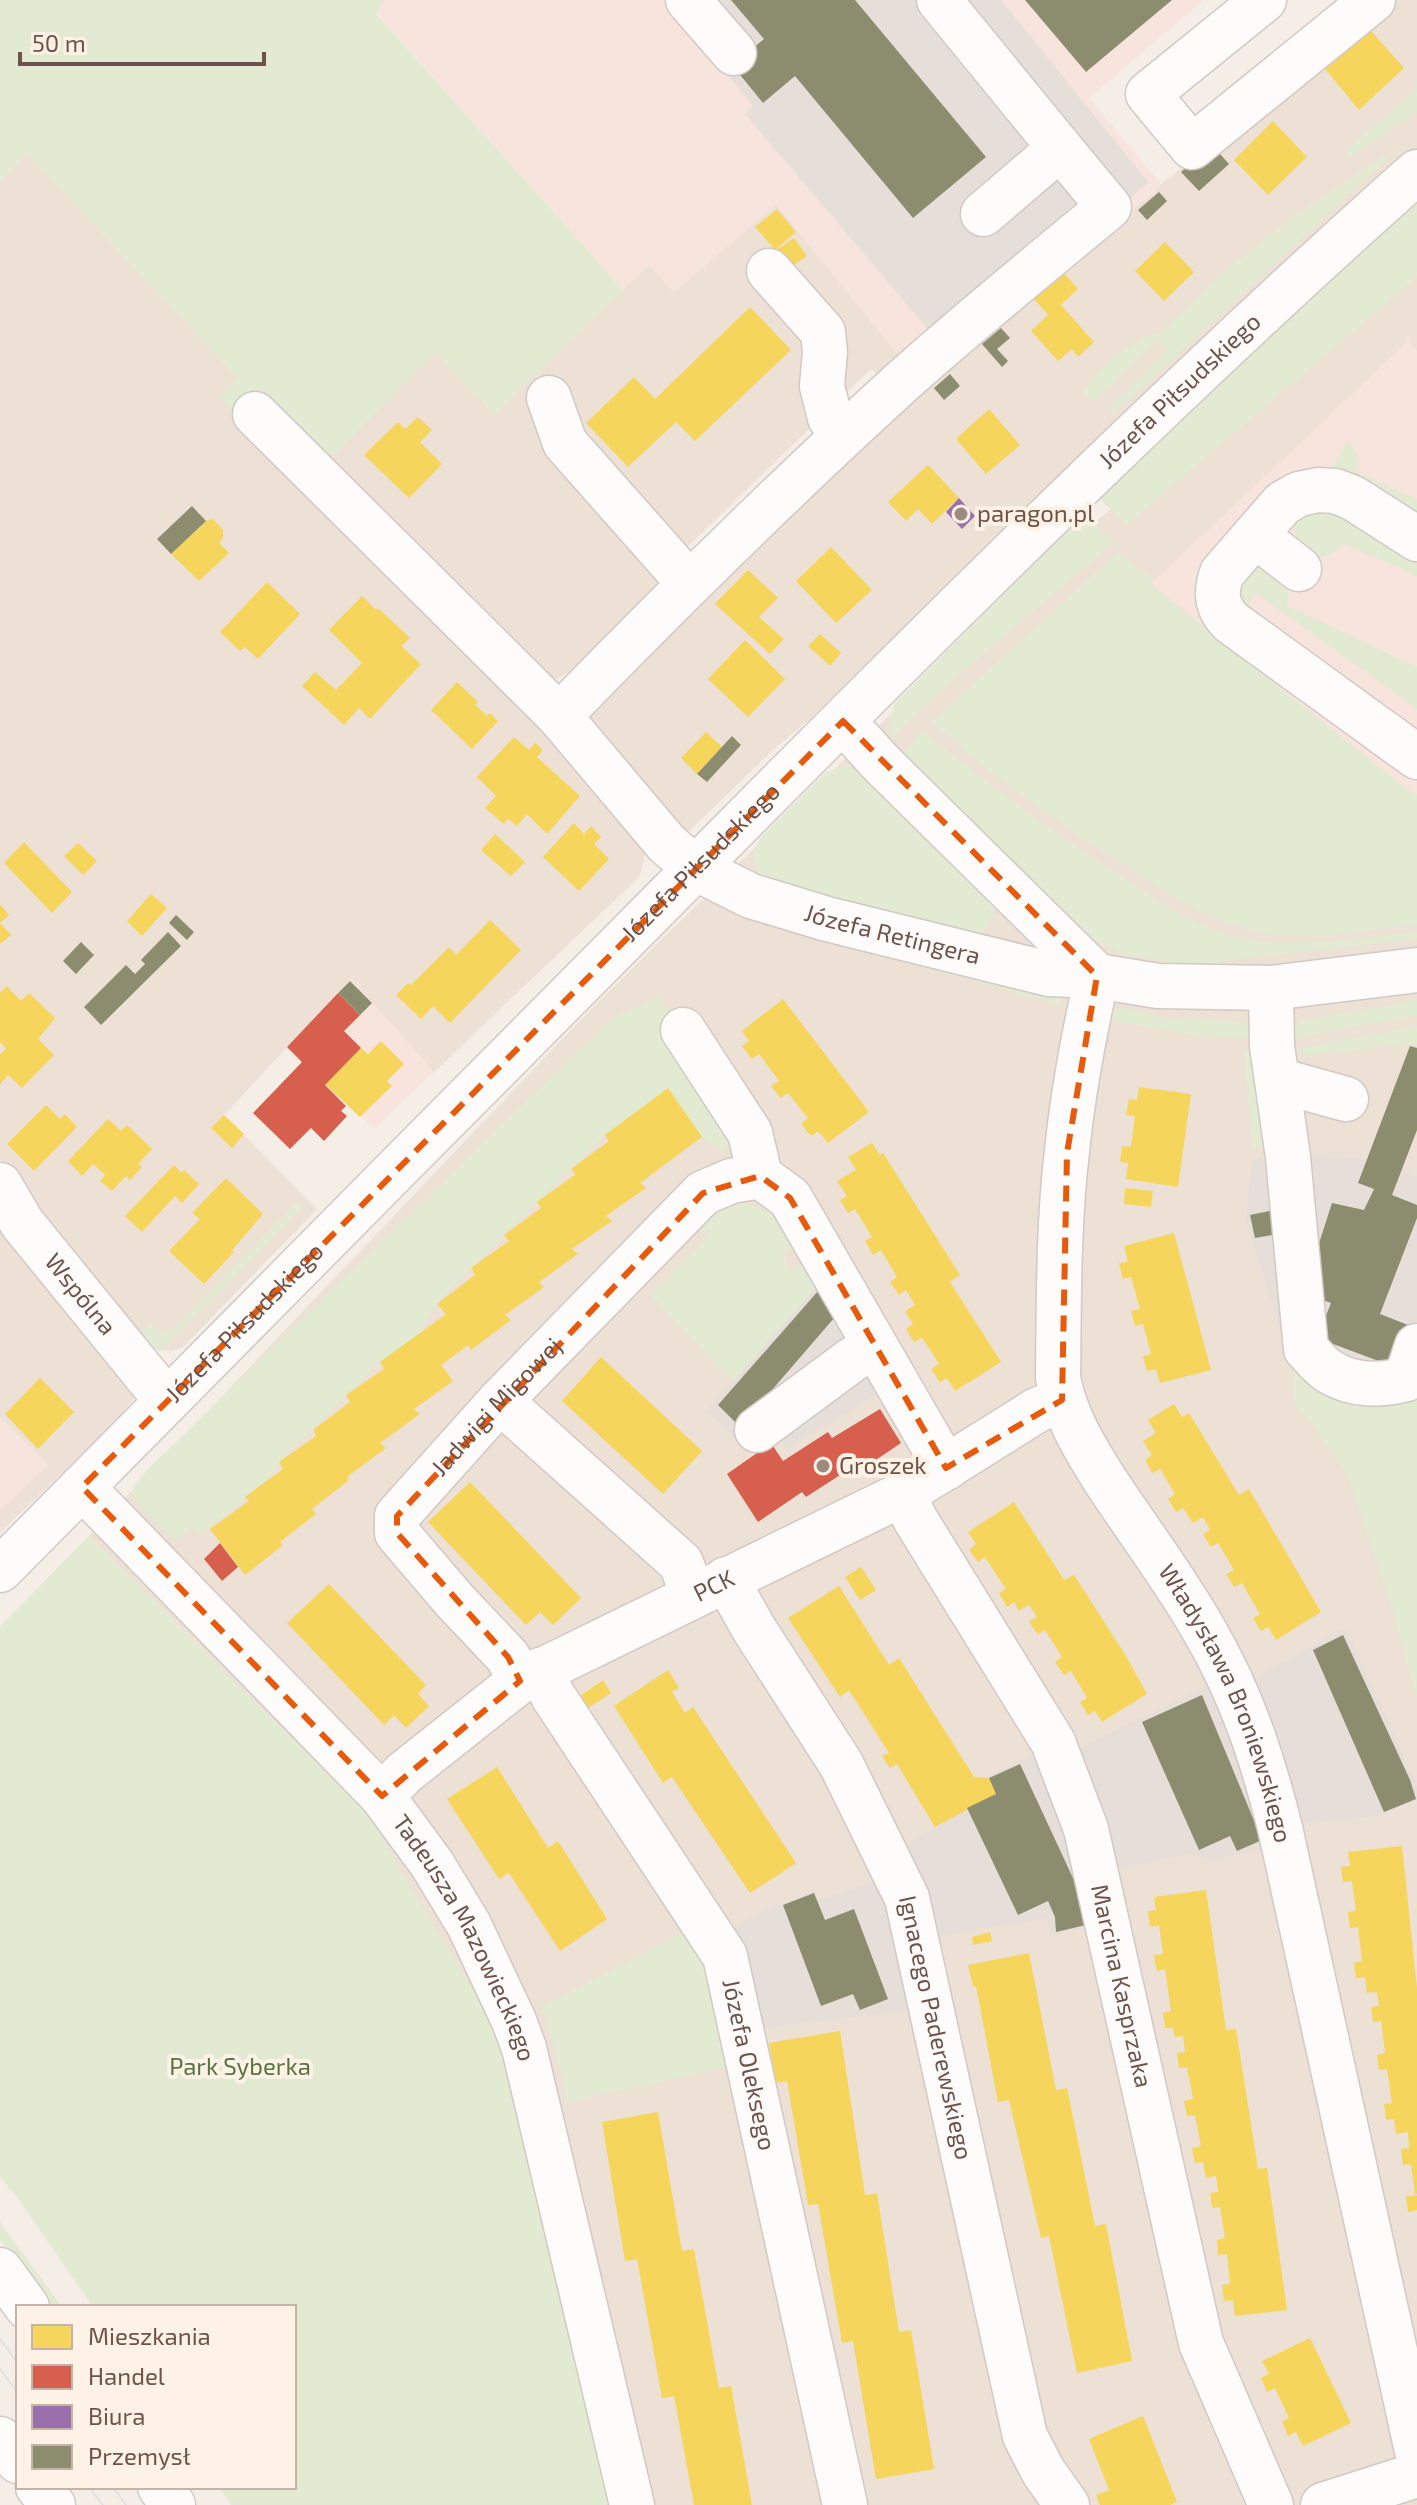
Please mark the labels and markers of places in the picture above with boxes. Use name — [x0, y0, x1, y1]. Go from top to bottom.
place label: paragon.pl — [977, 498, 1094, 527]
marker: paragon.pl — [952, 505, 970, 523]
place label: Groszek — [839, 1450, 927, 1479]
marker: Groszek — [814, 1457, 832, 1475]

